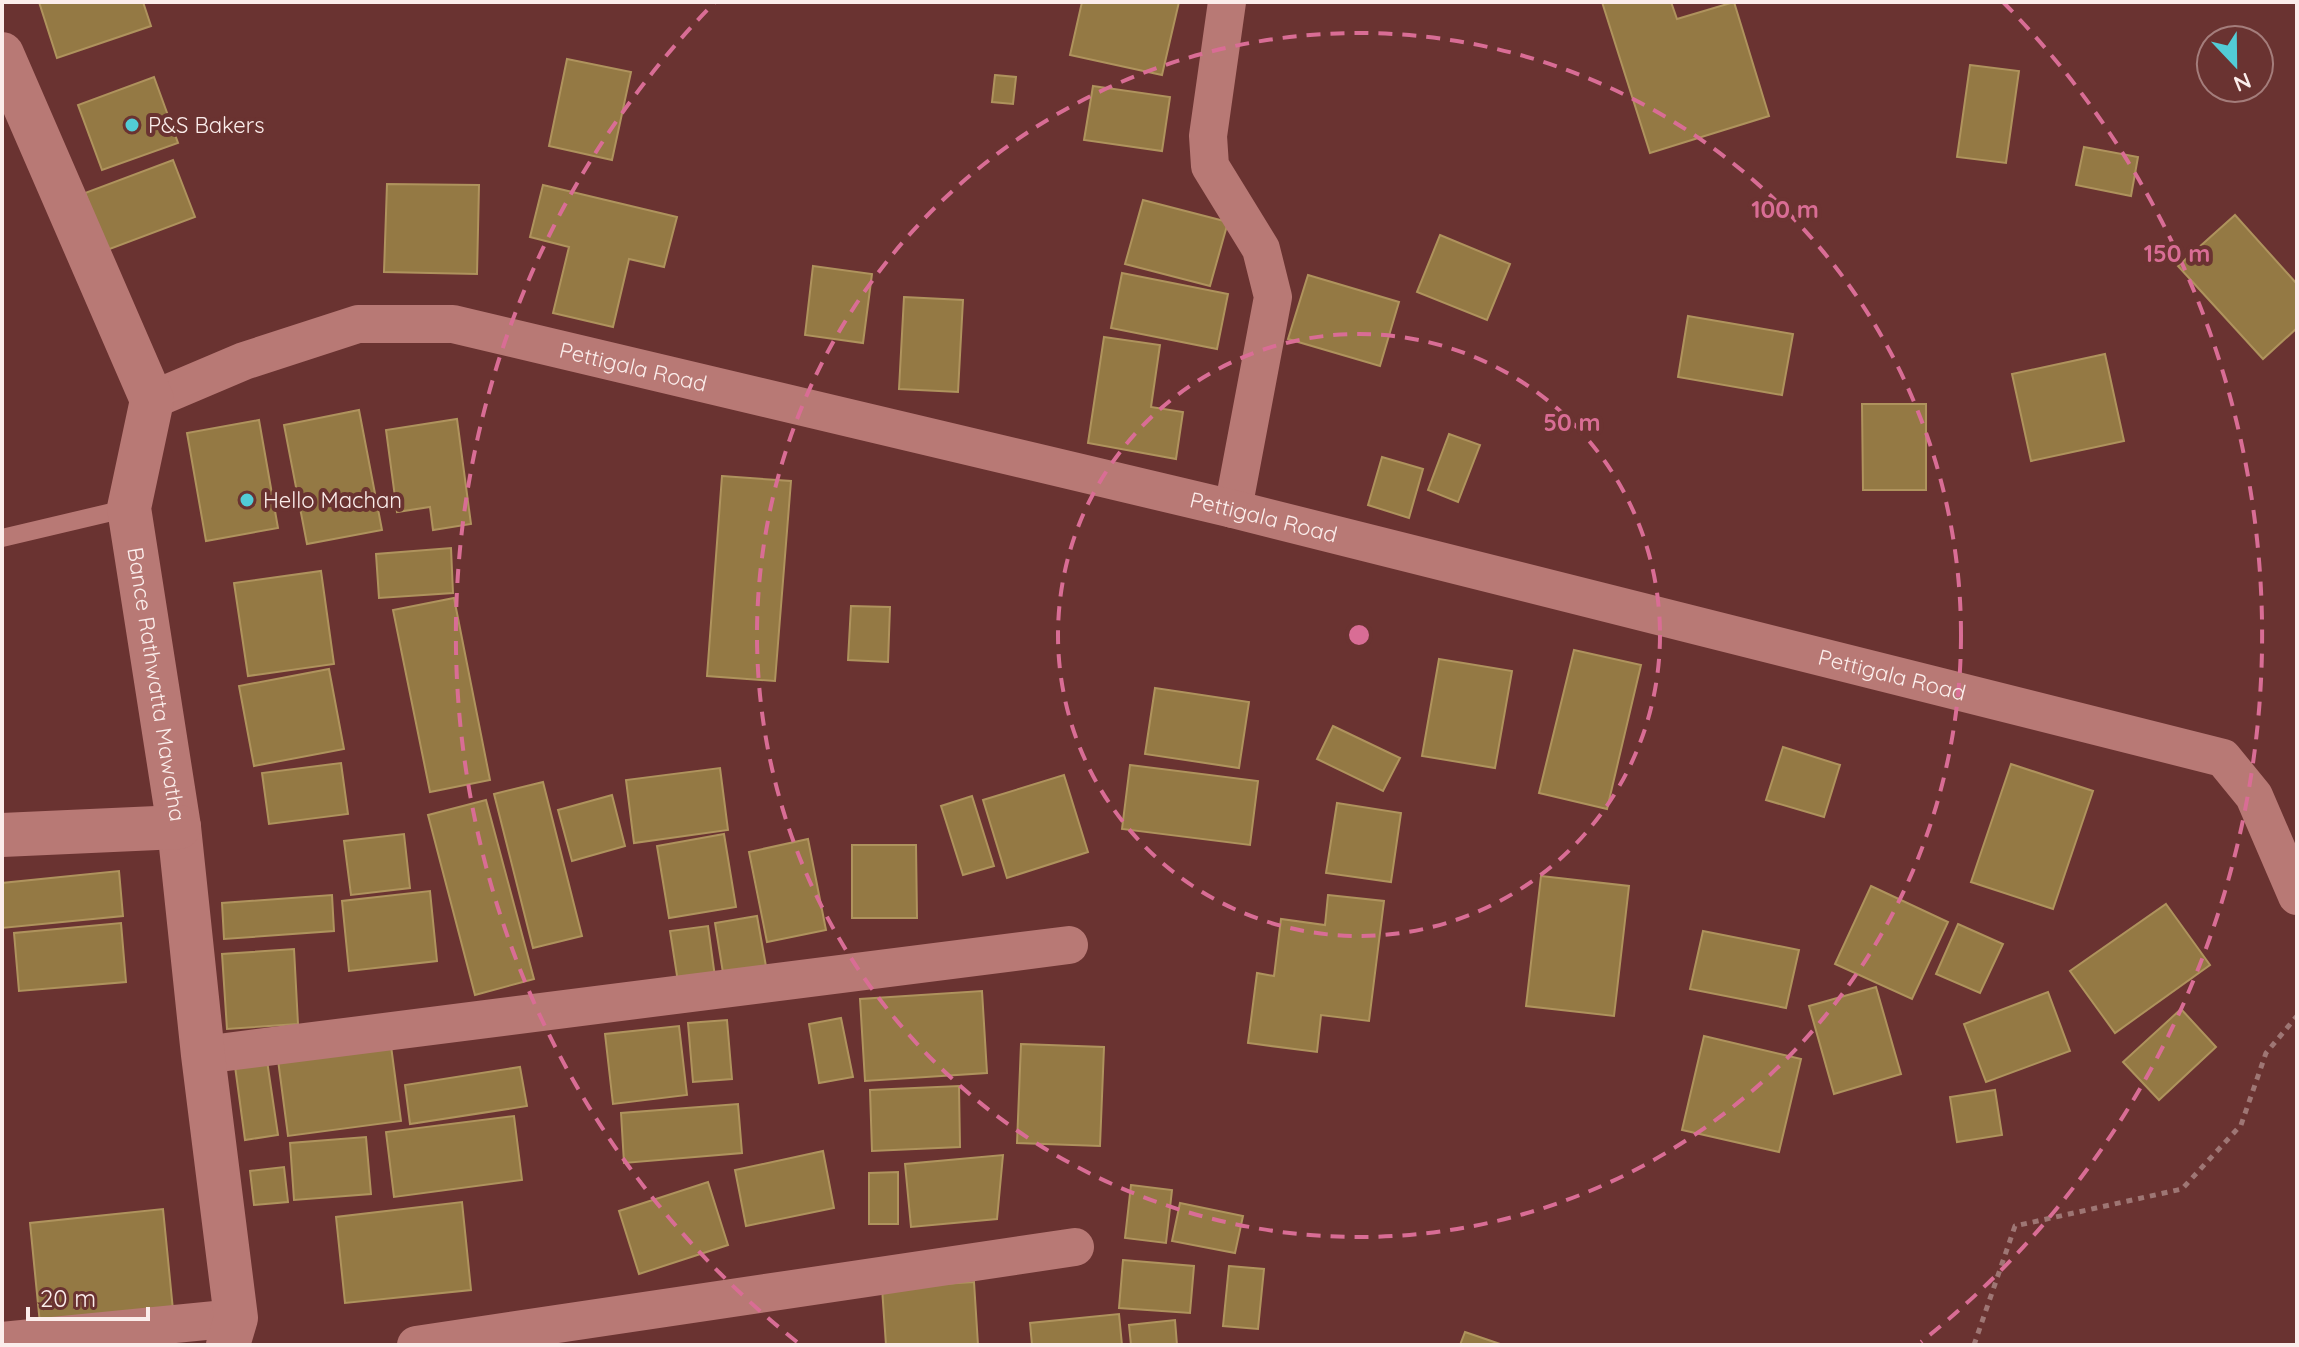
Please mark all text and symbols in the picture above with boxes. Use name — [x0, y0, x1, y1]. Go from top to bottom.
north arrow — [2195, 24, 2275, 104]
text: N — [2230, 67, 2255, 99]
place label: P&S Bakers — [148, 111, 265, 139]
marker: P&S Bakers — [123, 116, 141, 134]
text: 100 m — [1751, 194, 1819, 224]
text: 150 m — [2144, 238, 2210, 268]
street label: Pettigala Road — [557, 336, 710, 398]
text: 50 m — [1543, 407, 1601, 437]
street label: Pettigala Road — [1187, 485, 1340, 549]
place label: Hello Machan — [263, 486, 402, 514]
marker: Hello Machan — [238, 491, 256, 509]
street label: Bance Rathwatta Mawatha — [121, 545, 192, 823]
centre of rings — [1345, 621, 1373, 649]
street label: Pettigala Road — [1815, 643, 1969, 707]
scale bar — [28, 1271, 148, 1321]
text: 20 m — [40, 1283, 96, 1313]

